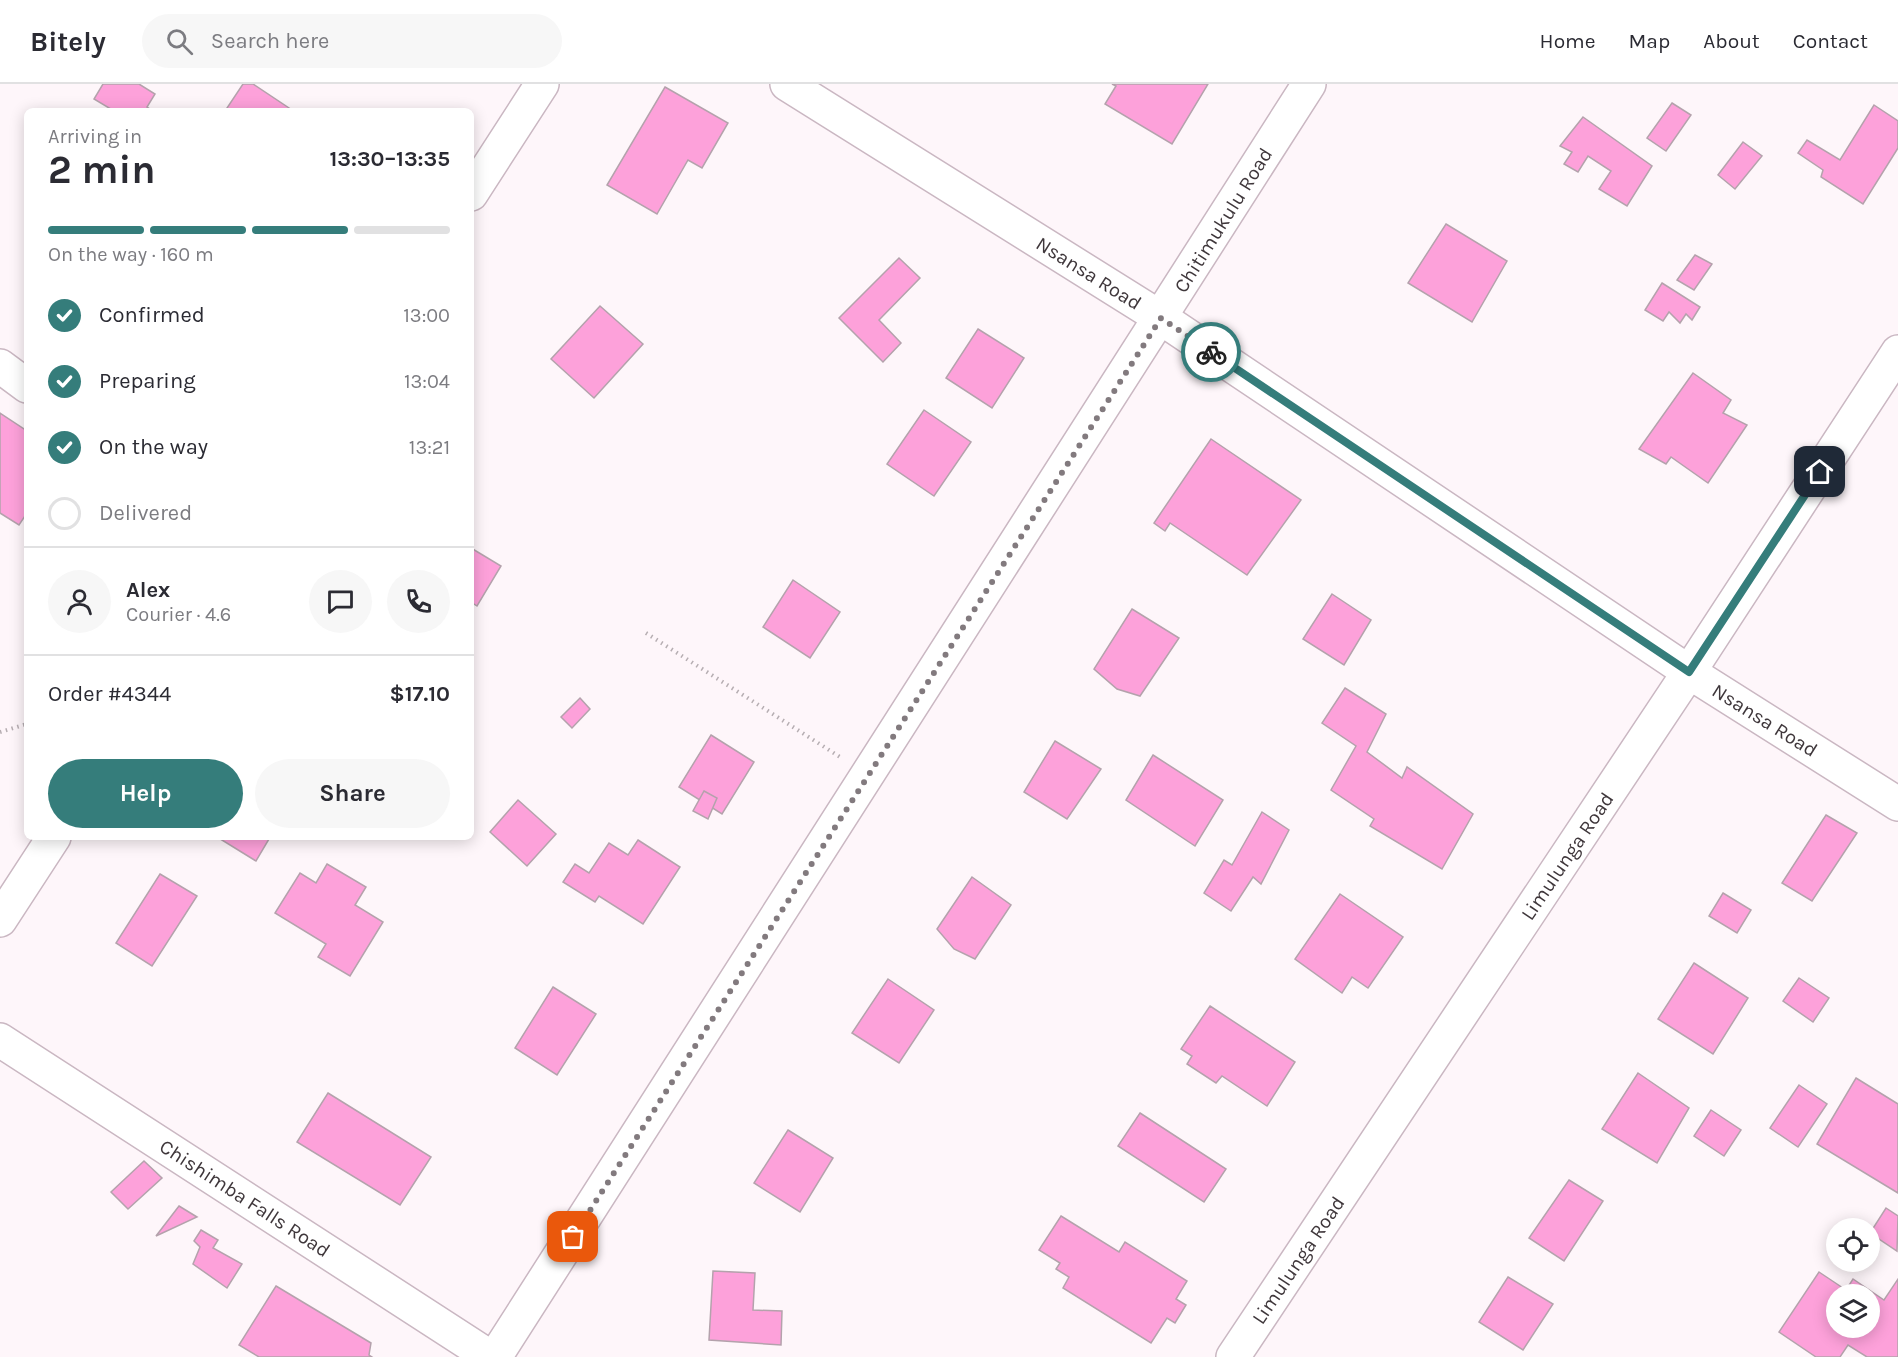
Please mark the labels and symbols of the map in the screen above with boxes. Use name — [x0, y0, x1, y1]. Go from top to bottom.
street label: Chitimukulu Road — [1170, 144, 1277, 297]
street label: Nsansa Road — [1032, 232, 1146, 315]
courier — [1181, 322, 1241, 382]
pin — [1794, 446, 1845, 497]
street label: Nsansa Road — [1708, 679, 1822, 762]
street label: Limulunga Road — [1516, 788, 1619, 924]
street label: Chishimba Falls Road — [155, 1135, 334, 1262]
street label: Limulunga Road — [1247, 1192, 1350, 1328]
pin — [547, 1211, 598, 1262]

